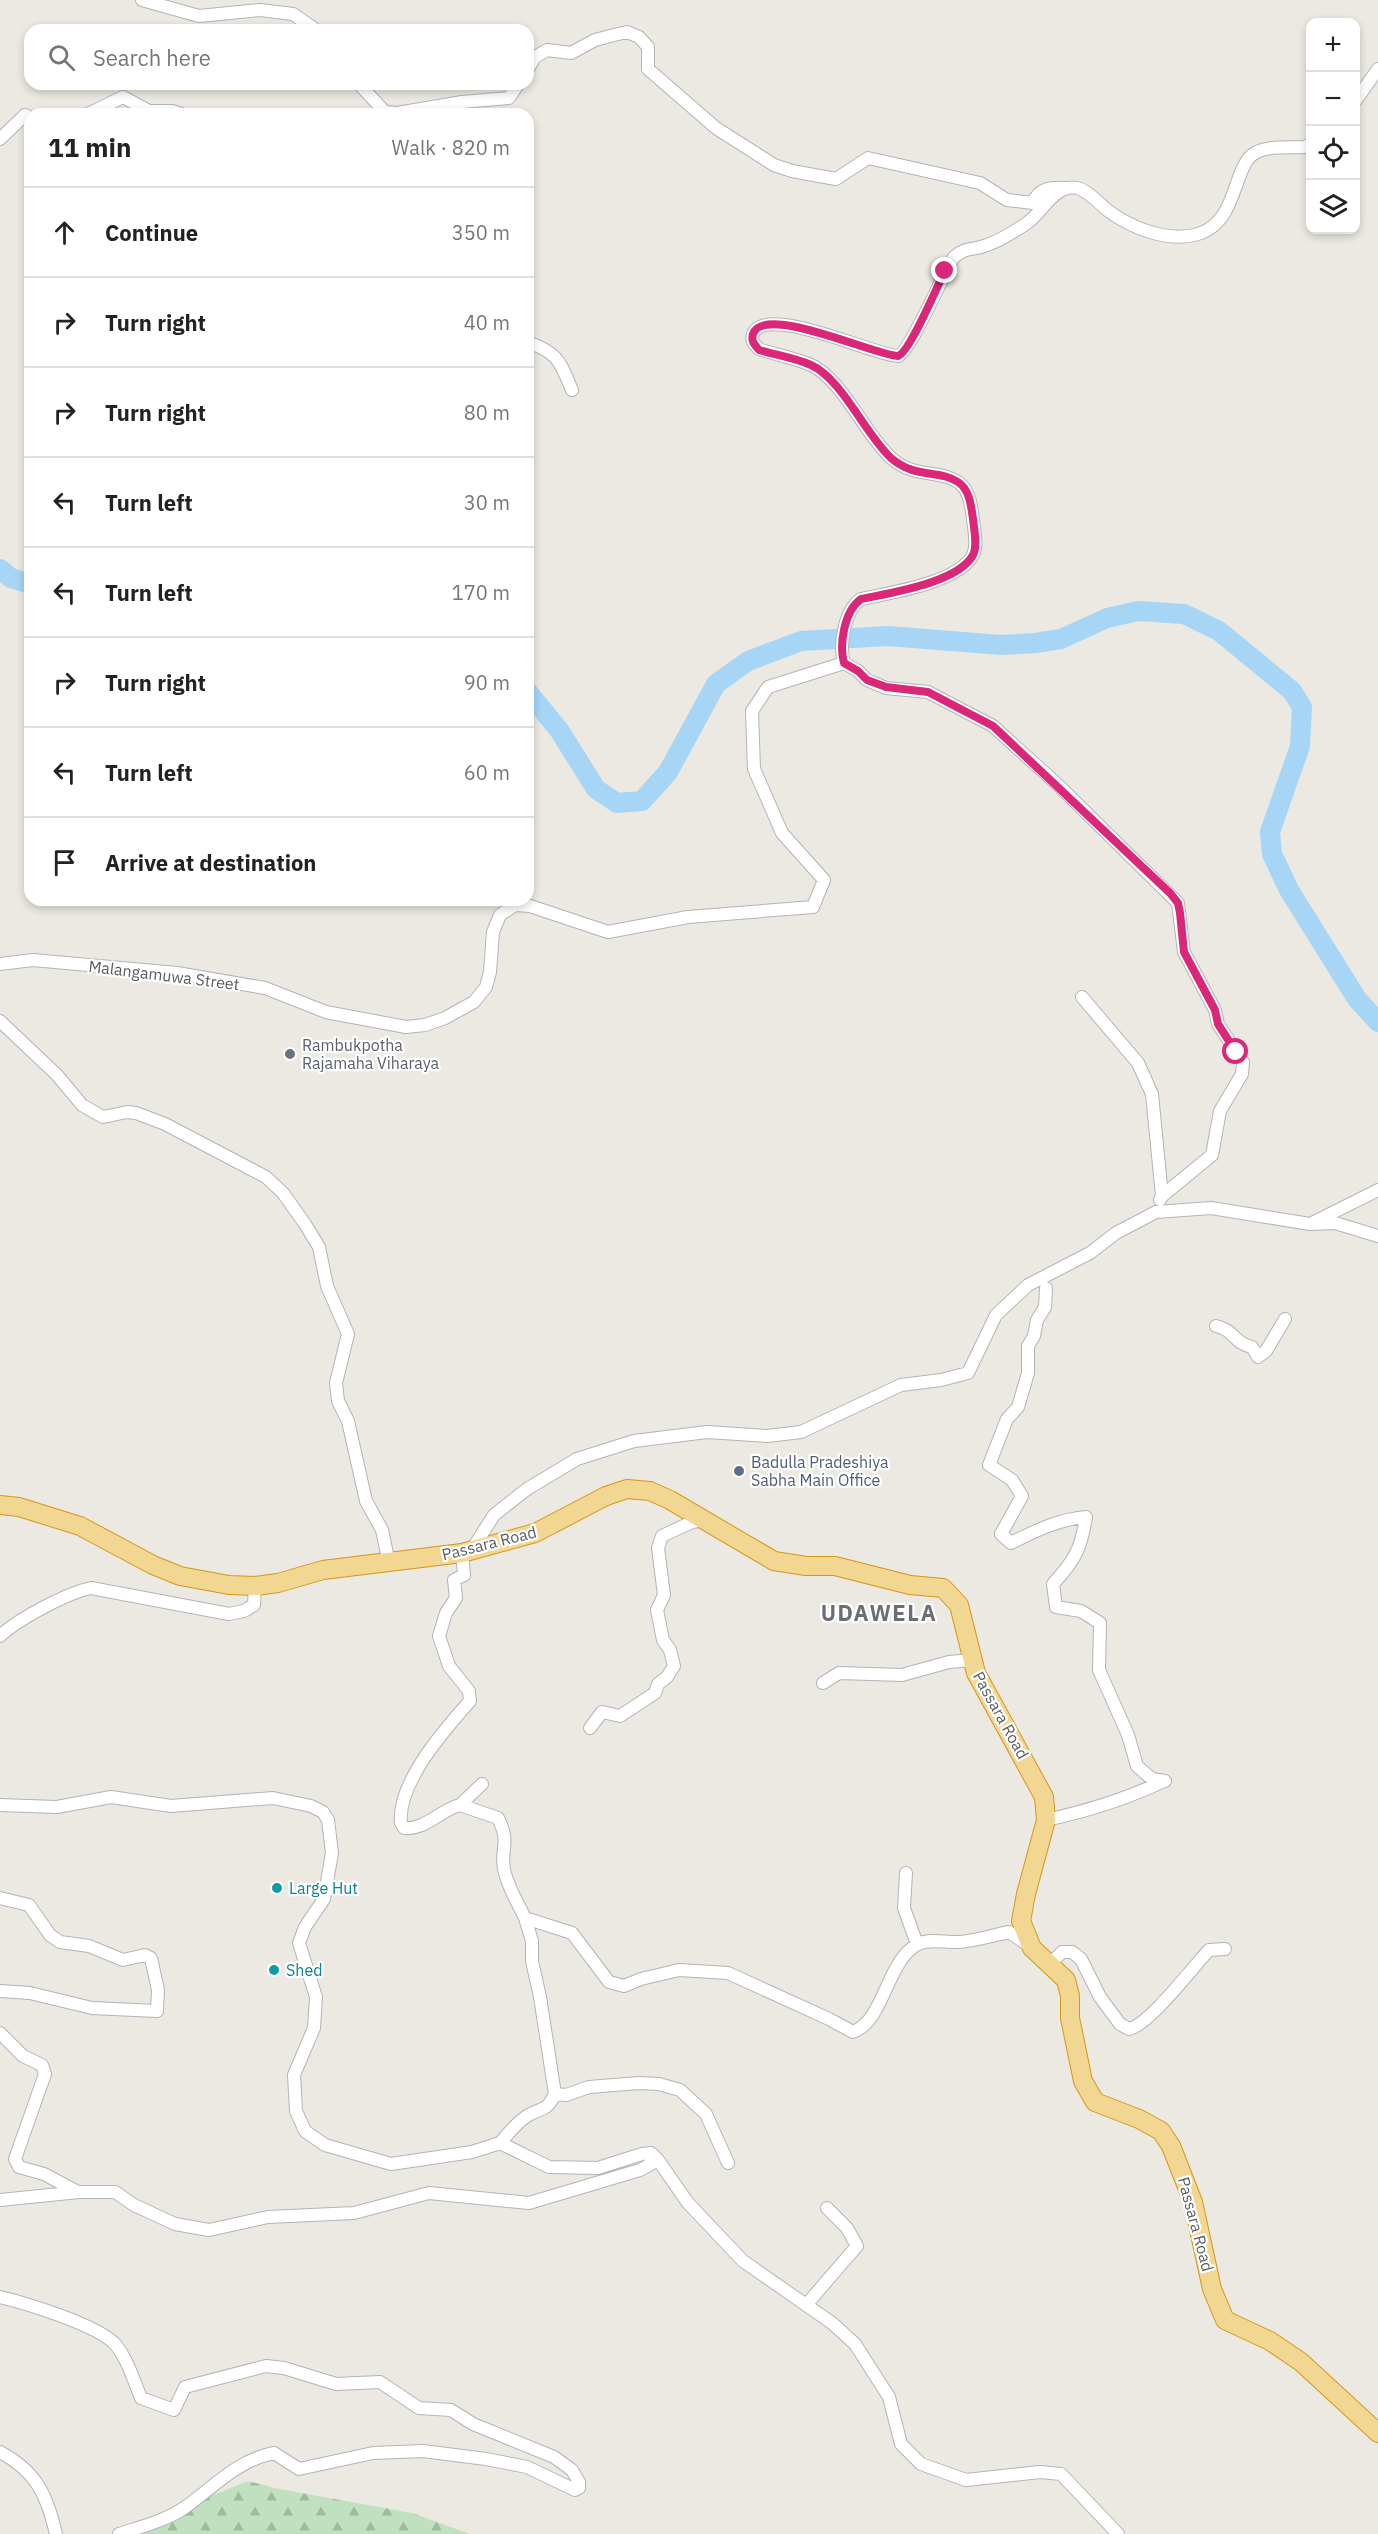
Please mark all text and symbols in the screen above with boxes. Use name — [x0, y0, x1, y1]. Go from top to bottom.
map controls — [1306, 18, 1360, 234]
button: + — [1306, 18, 1360, 72]
search box — [24, 24, 534, 90]
icon: search — [45, 41, 78, 74]
text: Search here — [93, 43, 211, 72]
button: − — [1306, 72, 1360, 126]
button: locate — [1306, 126, 1360, 180]
text: 11 min — [48, 130, 132, 164]
text: Walk · 820 m — [392, 134, 510, 161]
button: layers — [1306, 180, 1360, 234]
icon: ahead — [48, 216, 81, 249]
text: Continue — [105, 218, 198, 247]
text: 350 m — [452, 219, 510, 246]
route end — [931, 257, 957, 283]
icon: right — [48, 306, 81, 339]
text: Turn right — [105, 308, 206, 337]
text: 40 m — [464, 309, 510, 336]
icon: right — [48, 396, 81, 429]
text: Turn right — [105, 398, 206, 427]
text: 80 m — [464, 399, 510, 426]
icon: left — [48, 486, 81, 519]
text: Turn left — [105, 488, 193, 517]
text: 30 m — [464, 489, 510, 516]
icon: left — [48, 576, 81, 609]
text: Turn left — [105, 578, 193, 607]
text: 170 m — [452, 579, 510, 606]
icon: right — [48, 666, 81, 699]
text: Turn right — [105, 668, 206, 697]
text: 90 m — [464, 669, 510, 696]
icon: left — [48, 756, 81, 789]
text: Turn left — [105, 758, 193, 787]
text: 60 m — [464, 759, 510, 786]
icon: arrive — [48, 846, 81, 879]
text: Arrive at destination — [105, 848, 316, 877]
street label: Malangamuwa Street — [87, 956, 241, 994]
place label: Rambukpotha Rajamaha Viharaya — [302, 1035, 439, 1073]
route start — [1222, 1038, 1248, 1064]
marker: Rambukpotha Rajamaha Viharaya — [283, 1047, 297, 1061]
place label: Badulla Pradeshiya Sabha Main Office — [751, 1452, 889, 1490]
marker: Badulla Pradeshiya Sabha Main Office — [732, 1464, 746, 1478]
street label: Passara Road — [440, 1522, 538, 1564]
district label: UDAWELA — [821, 1598, 937, 1627]
street label: Passara Road — [969, 1668, 1033, 1762]
place label: Large Hut — [289, 1878, 358, 1898]
marker: Large Hut — [270, 1881, 284, 1895]
place label: Shed — [286, 1960, 322, 1980]
marker: Shed — [267, 1963, 281, 1977]
street label: Passara Road — [1174, 2175, 1218, 2273]

